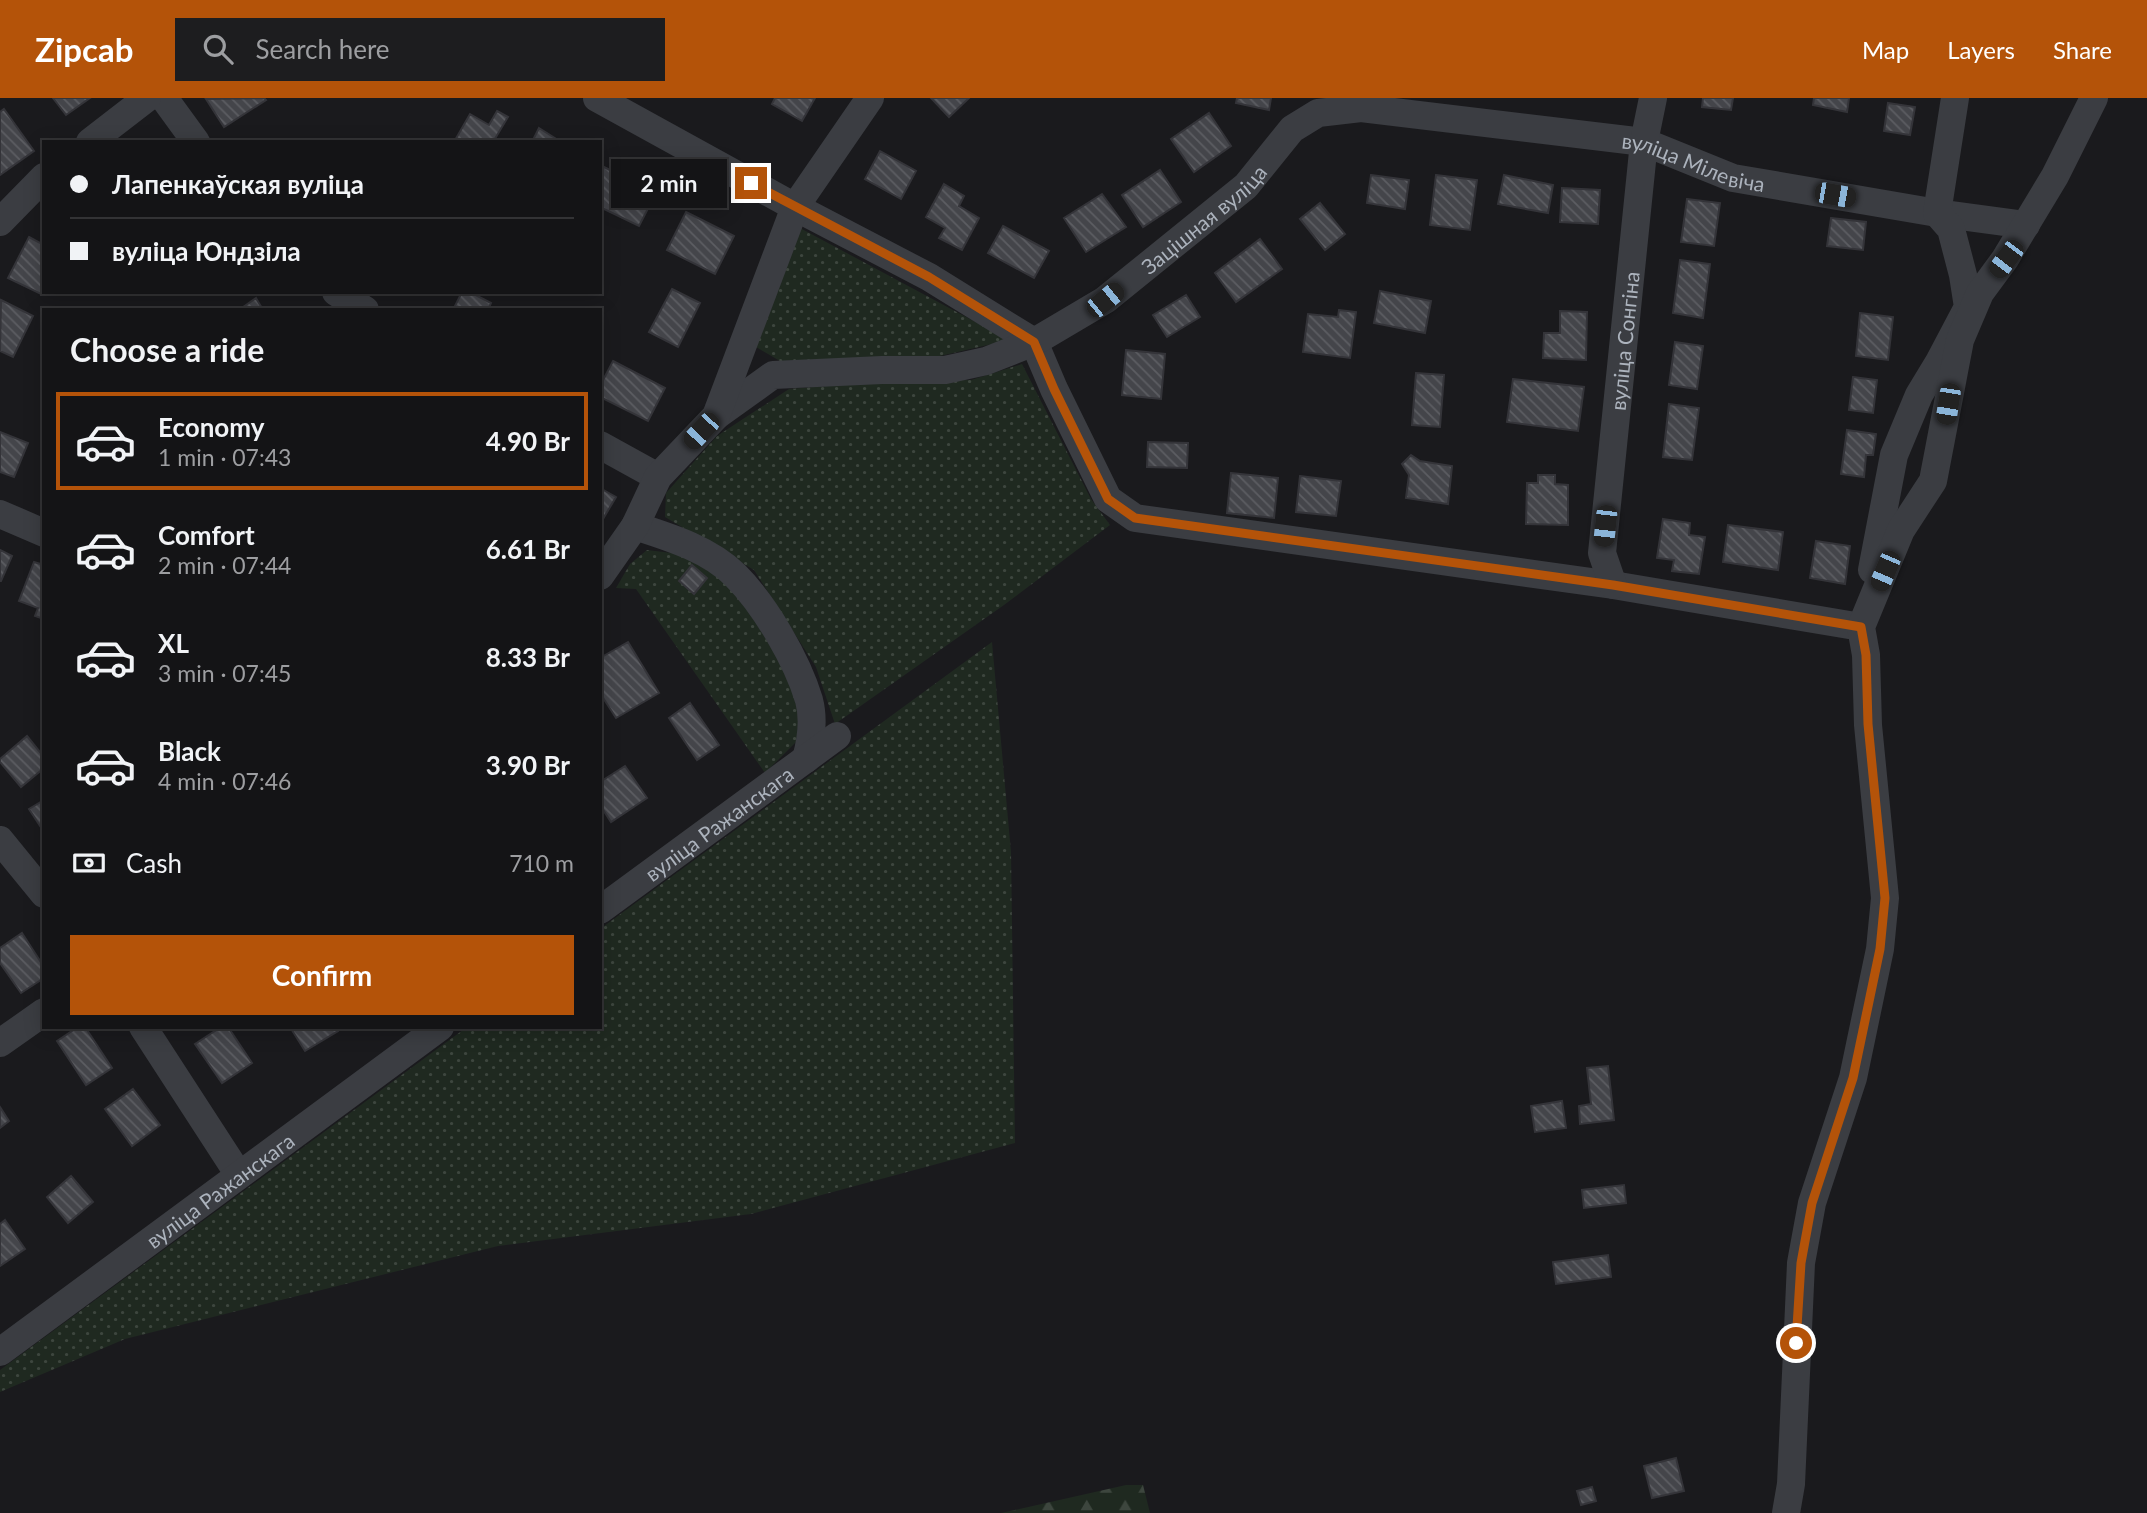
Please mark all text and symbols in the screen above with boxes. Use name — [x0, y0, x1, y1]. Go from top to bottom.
search box — [175, 18, 665, 81]
text: Zipcab — [35, 29, 133, 69]
icon: search — [199, 30, 237, 68]
text: Search here — [255, 33, 390, 65]
text: Map — [1862, 35, 1909, 64]
text: Layers — [1947, 35, 2015, 64]
text: Share — [2053, 35, 2112, 64]
street label: вуліца Мілевіча — [1621, 127, 1767, 196]
callout: 2 min — [611, 158, 726, 208]
street label: Зацішная вуліца — [1136, 159, 1271, 279]
route end — [735, 167, 767, 199]
text: Лапенкаўская вуліца — [112, 168, 364, 200]
text: 2 min — [640, 169, 698, 197]
car — [1813, 181, 1858, 209]
text: вуліца Юндзіла — [112, 235, 301, 267]
car — [1985, 236, 2028, 282]
street label: вуліца Сонгіна — [1604, 270, 1643, 412]
car — [1083, 279, 1128, 321]
text: Choose a ride — [70, 330, 264, 369]
car — [1935, 382, 1962, 426]
car — [679, 408, 724, 454]
icon: car — [74, 410, 137, 473]
text: Economy — [158, 411, 264, 443]
text: 4.90 Br — [486, 425, 570, 457]
text: 1 min · 07:43 — [158, 443, 291, 471]
car — [1593, 504, 1618, 548]
icon: car — [74, 518, 137, 581]
text: Comfort — [158, 519, 255, 551]
text: 6.61 Br — [486, 533, 570, 565]
car — [1868, 548, 1903, 594]
text: 2 min · 07:44 — [158, 551, 291, 579]
icon: car — [74, 626, 137, 689]
text: XL — [158, 627, 189, 659]
text: 8.33 Br — [486, 641, 570, 673]
text: 3 min · 07:45 — [158, 659, 291, 687]
icon: car — [74, 734, 137, 797]
text: Black — [158, 735, 221, 767]
text: 3.90 Br — [486, 749, 570, 781]
street label: вуліца Ражанскага — [639, 760, 798, 886]
text: 4 min · 07:46 — [158, 767, 291, 795]
icon: cash — [70, 844, 108, 882]
text: Cash — [126, 847, 182, 879]
text: 710 m — [509, 849, 574, 877]
button: Confirm — [70, 935, 574, 1015]
street label: вуліца Ражанскага — [141, 1127, 299, 1253]
route start — [1780, 1327, 1812, 1359]

